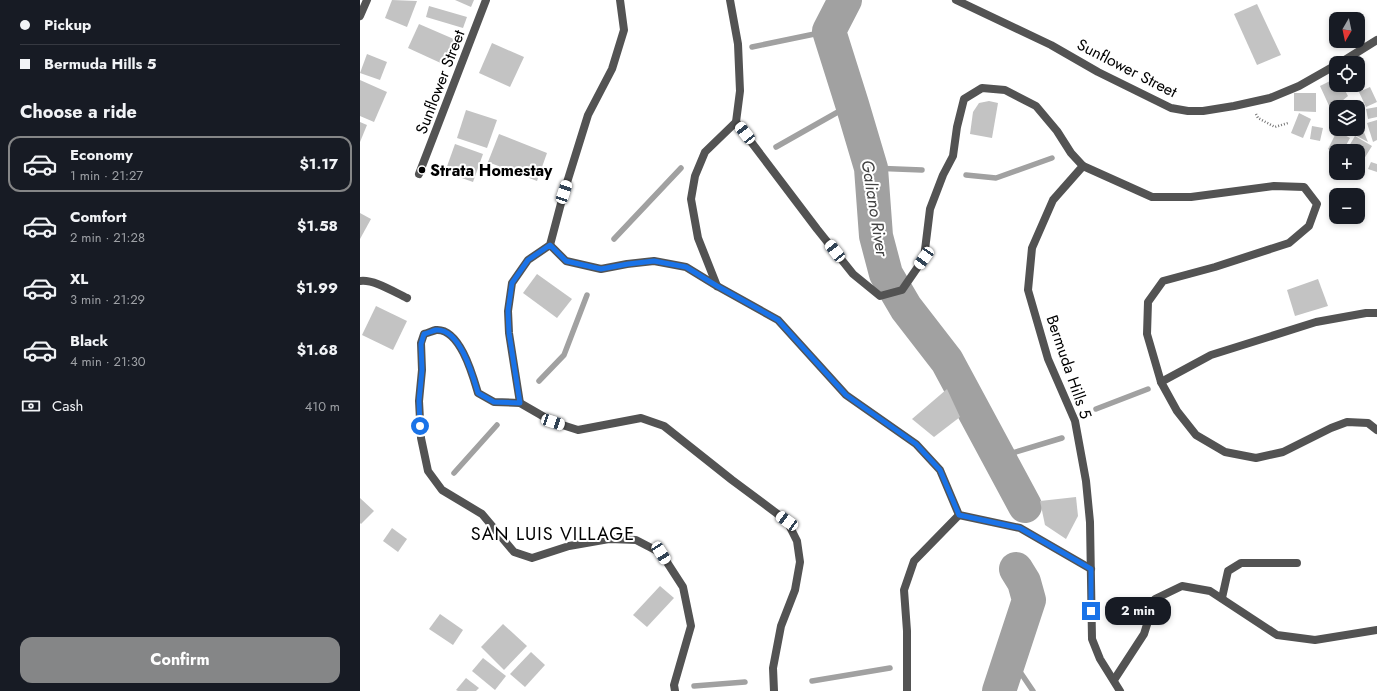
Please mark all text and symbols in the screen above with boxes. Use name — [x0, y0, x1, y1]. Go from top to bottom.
north arrow — [1329, 12, 1365, 48]
map controls — [1329, 12, 1365, 224]
text: Pickup — [44, 14, 91, 36]
street label: Sunflower Street — [410, 27, 470, 137]
street label: Sunflower Street — [1073, 33, 1181, 103]
text: Bermuda Hills 5 — [44, 53, 157, 75]
button: locate — [1329, 56, 1365, 92]
text: Choose a ride — [20, 99, 137, 125]
button: layers — [1329, 100, 1365, 136]
car — [733, 120, 757, 146]
text: Economy — [70, 144, 133, 166]
button: + — [1329, 144, 1365, 180]
icon: car — [22, 146, 58, 182]
text: $1.17 — [300, 153, 338, 175]
water label: Galiano River — [856, 158, 895, 259]
place label: Strata Homestay — [430, 159, 553, 182]
marker: Strata Homestay — [417, 165, 427, 175]
text: 1 min · 21:27 — [70, 166, 143, 185]
car — [555, 179, 573, 205]
button: − — [1329, 188, 1365, 224]
text: Comfort — [70, 206, 127, 228]
icon: car — [22, 208, 58, 244]
text: $1.58 — [297, 215, 338, 237]
text: 2 min · 21:28 — [70, 228, 145, 247]
car — [823, 238, 847, 264]
car — [912, 245, 936, 271]
text: XL — [70, 268, 88, 290]
icon: car — [22, 270, 58, 306]
text: $1.99 — [296, 277, 338, 299]
text: 3 min · 21:29 — [70, 290, 145, 309]
street label: Bermuda Hills 5 — [1040, 312, 1098, 422]
text: Black — [70, 330, 108, 352]
icon: car — [22, 332, 58, 368]
text: $1.68 — [297, 339, 338, 361]
text: 4 min · 21:30 — [70, 352, 146, 371]
icon: cash — [20, 395, 42, 417]
text: Cash — [52, 395, 83, 417]
text: 410 m — [305, 397, 340, 416]
car — [540, 413, 566, 431]
route start — [411, 417, 429, 435]
car — [774, 509, 800, 533]
district label: SAN LUIS VILLAGE — [471, 521, 635, 547]
car — [649, 540, 673, 566]
callout: 2 min — [1105, 597, 1171, 625]
text: 2 min — [1121, 601, 1155, 620]
route end — [1082, 602, 1100, 620]
button: Confirm — [20, 637, 340, 683]

